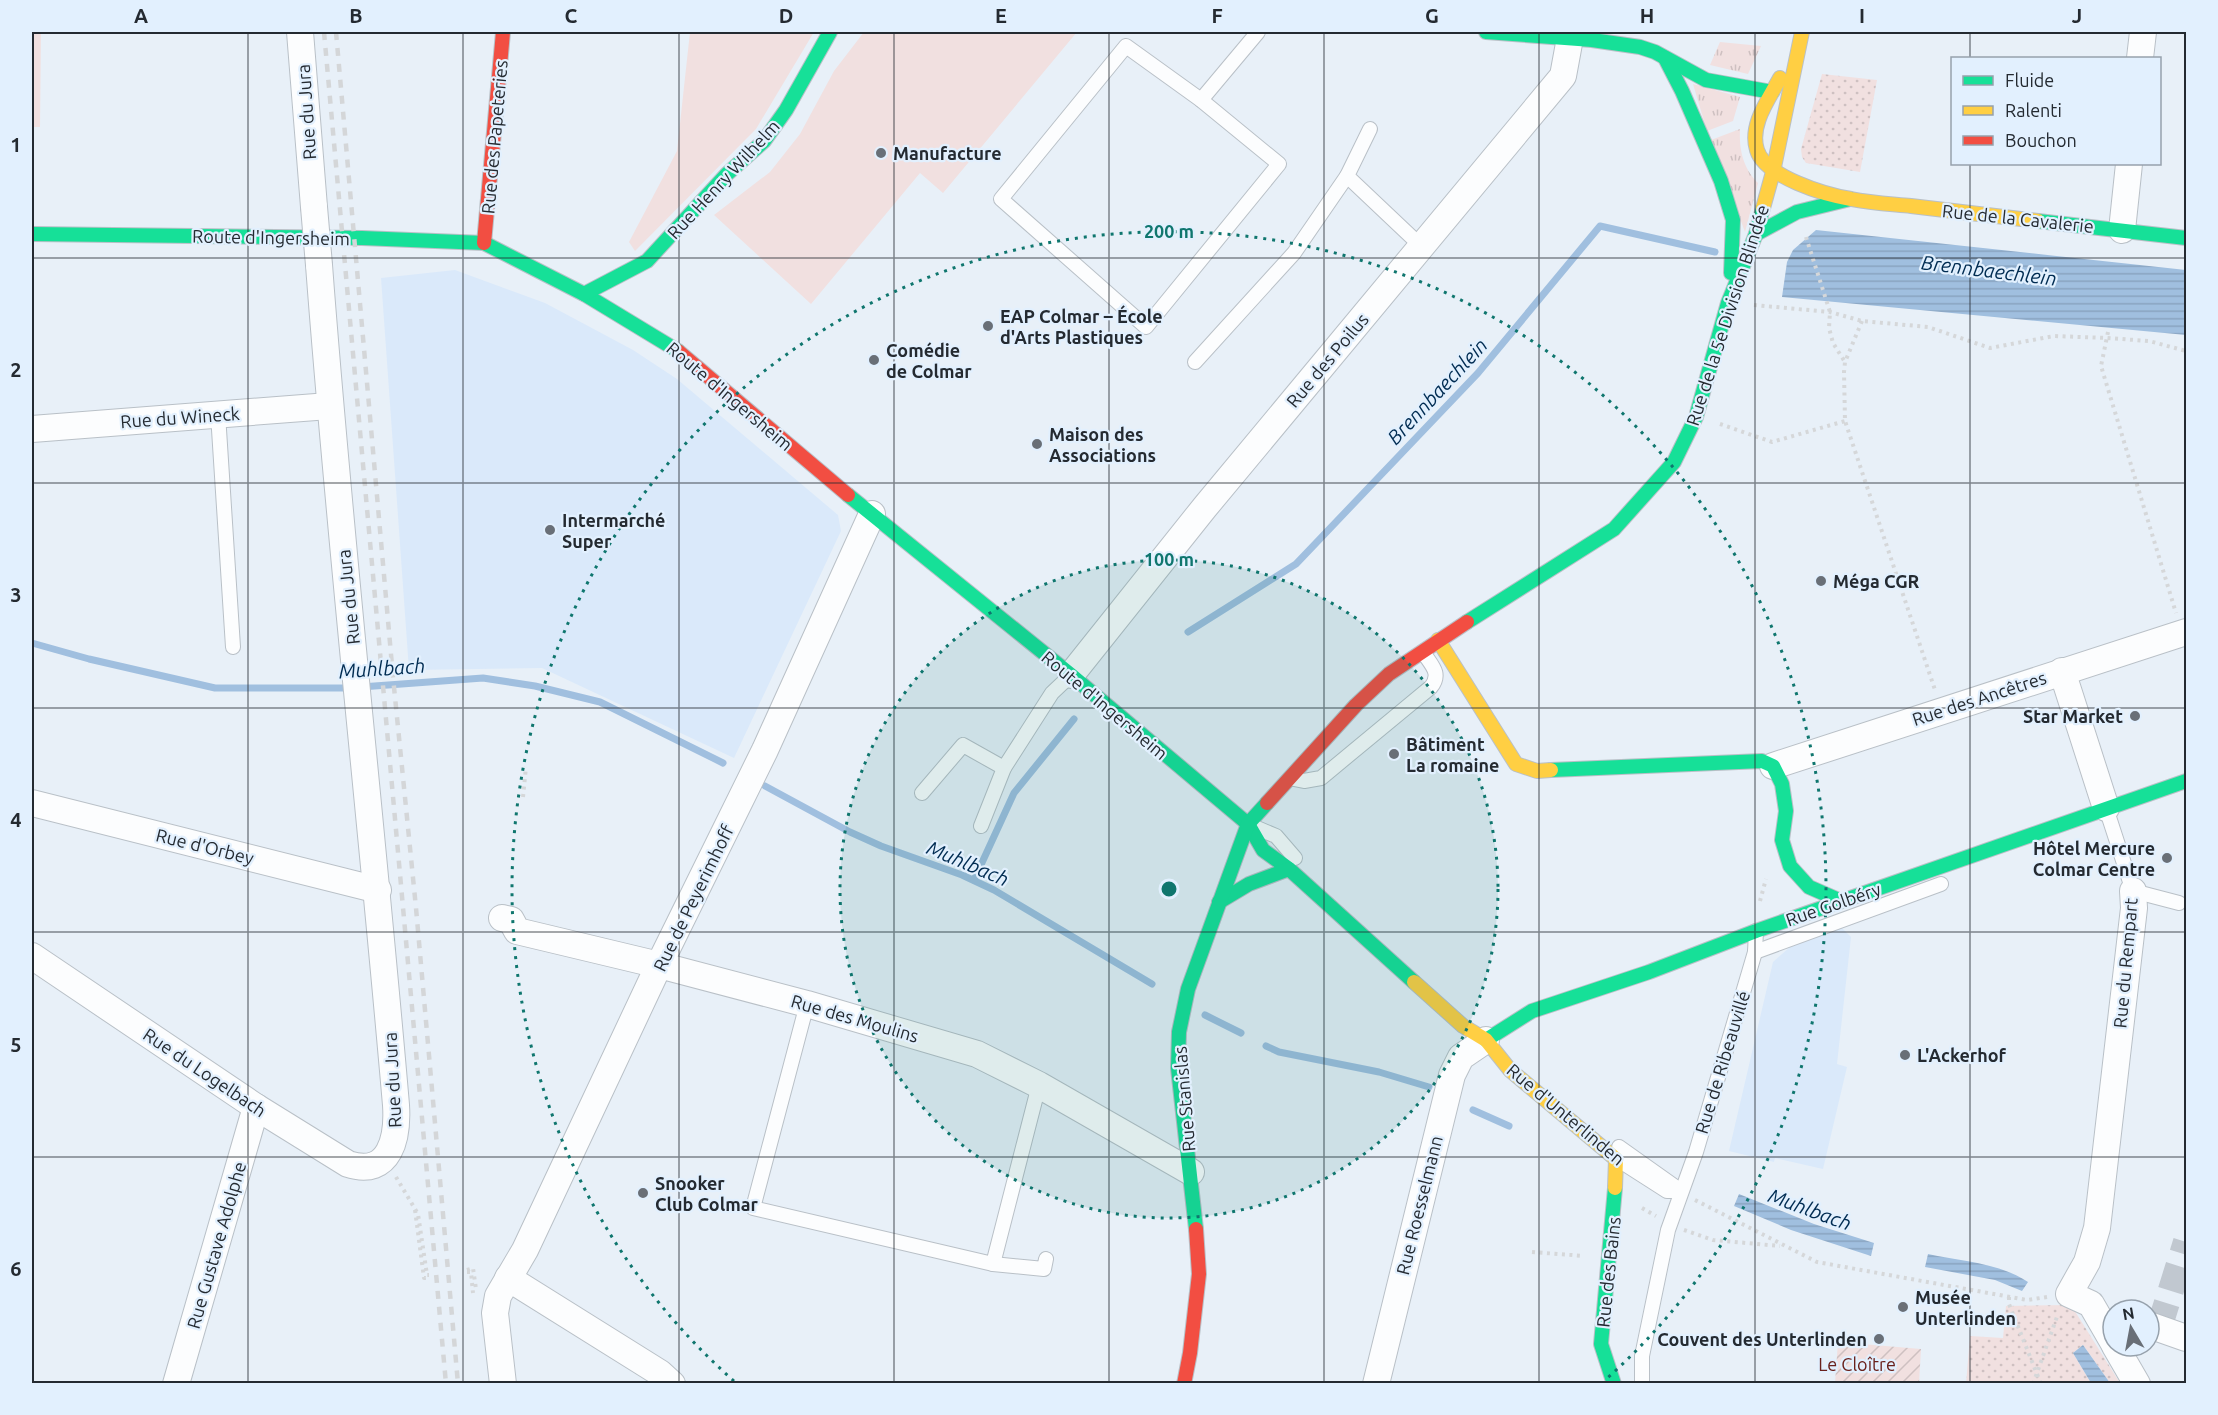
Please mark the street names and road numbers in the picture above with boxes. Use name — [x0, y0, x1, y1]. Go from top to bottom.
street label: Rue des Papeteries — [477, 59, 511, 215]
street label: Rue du Jura — [293, 64, 319, 160]
street label: Rue Henry Wilhelm — [663, 116, 783, 242]
street label: Rue de la Cavalerie — [1941, 200, 2095, 236]
street label: Rue de la 5e Division Blindée — [1682, 202, 1772, 428]
street label: Route d'Ingersheim — [192, 226, 350, 248]
street label: Rue des Poilus — [1282, 309, 1372, 411]
street label: Route d'Ingersheim — [663, 338, 797, 454]
street label: Rue du Wineck — [120, 403, 240, 431]
street label: Rue du Jura — [333, 548, 363, 646]
street label: Route d'Ingersheim — [1038, 647, 1172, 763]
street label: Rue des Ancêtres — [1909, 667, 2049, 729]
street label: Rue de Peyerimhoff — [649, 821, 737, 974]
street label: Rue d'Orbey — [154, 824, 256, 868]
street label: Rue Golbéry — [1783, 878, 1883, 930]
street label: Rue du Rempart — [2109, 897, 2141, 1029]
street label: Rue de Ribeauvillé — [1691, 988, 1753, 1136]
street label: Rue des Moulins — [789, 990, 921, 1046]
street label: Rue du Logelbach — [140, 1024, 270, 1120]
street label: Rue du Jura — [380, 1032, 404, 1128]
street label: Rue Stanislas — [1169, 1045, 1199, 1152]
street label: Rue d'Unterlinden — [1503, 1059, 1629, 1169]
street label: Rue Roesselmann — [1392, 1133, 1446, 1277]
street label: Rue Gustave Adolphe — [183, 1159, 249, 1331]
street label: Rue des Bains — [1592, 1216, 1624, 1328]

